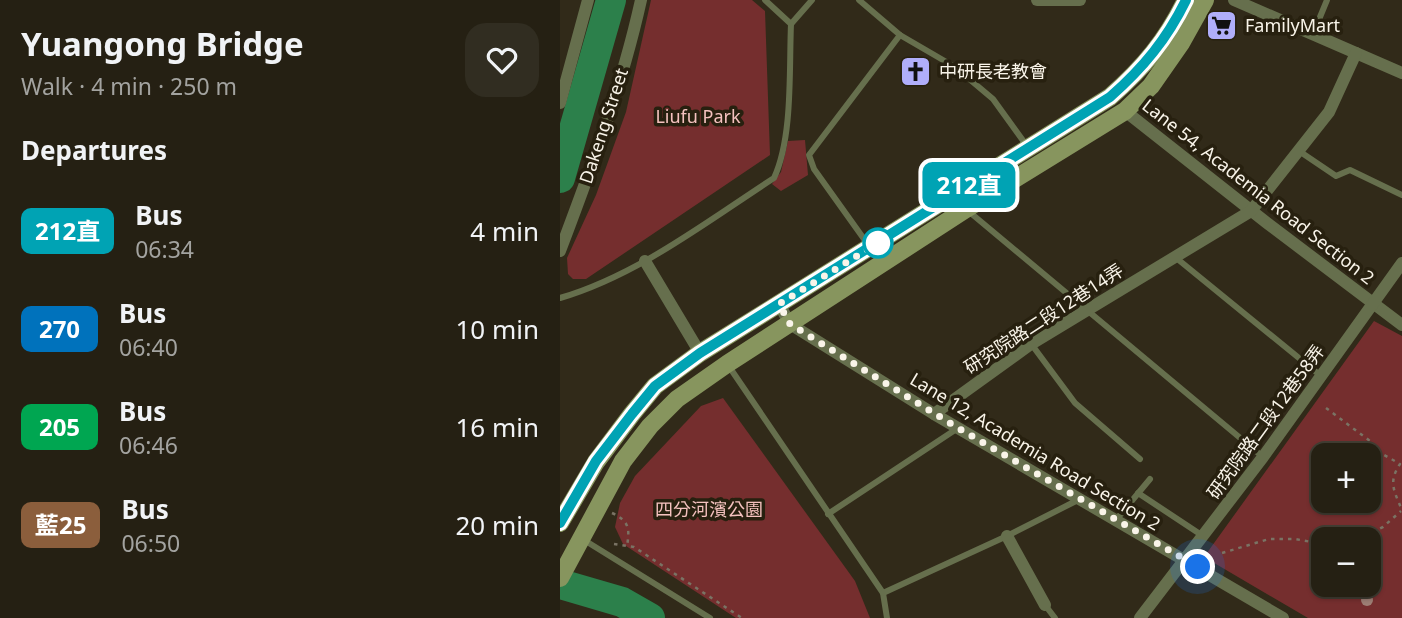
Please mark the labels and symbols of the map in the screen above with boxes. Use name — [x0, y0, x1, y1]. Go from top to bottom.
supermarket icon: FamilyMart — [1205, 9, 1239, 43]
place label: FamilyMart — [1245, 13, 1341, 37]
church icon: 中研長老教會 — [899, 55, 933, 89]
place label: 中研長老教會 — [939, 59, 1047, 83]
street label: Dakeng Street — [573, 64, 633, 187]
street label: Lane 54, Academia Road Section 2 — [1138, 93, 1379, 289]
park label: Liufu Park — [655, 104, 741, 128]
line badge: 212直 — [920, 162, 1018, 208]
unlabelled marker — [863, 228, 893, 258]
street label: 研究院路二段12巷14弄 — [959, 258, 1128, 379]
street label: 研究院路二段12巷58弄 — [1201, 339, 1329, 503]
street label: Lane 12, Academia Road Section 2 — [906, 367, 1165, 536]
park label: 四分河濱公園 — [655, 497, 763, 521]
your location — [1180, 549, 1215, 584]

